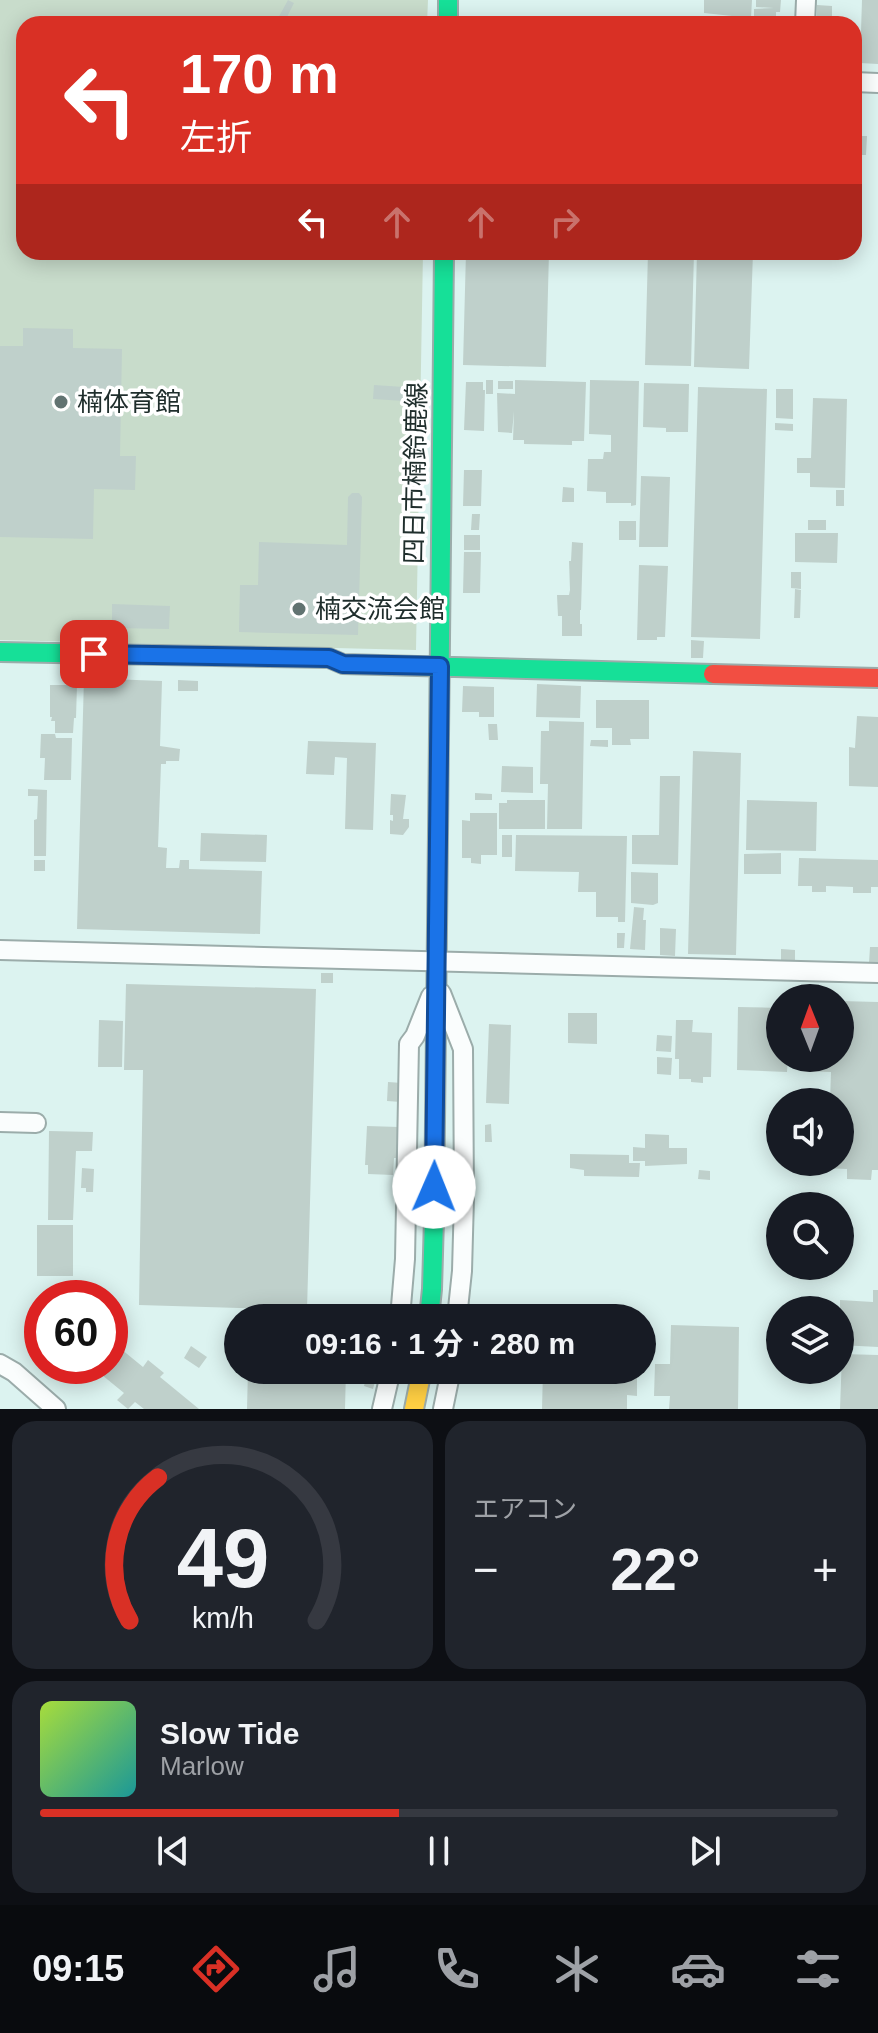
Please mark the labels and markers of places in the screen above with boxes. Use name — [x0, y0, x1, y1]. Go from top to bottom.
place label: 楠体育館 — [77, 387, 181, 417]
marker: 楠体育館 — [52, 393, 70, 411]
place label: 楠交流会館 — [315, 594, 445, 624]
marker: 楠交流会館 — [290, 600, 308, 618]
pin — [60, 620, 128, 688]

